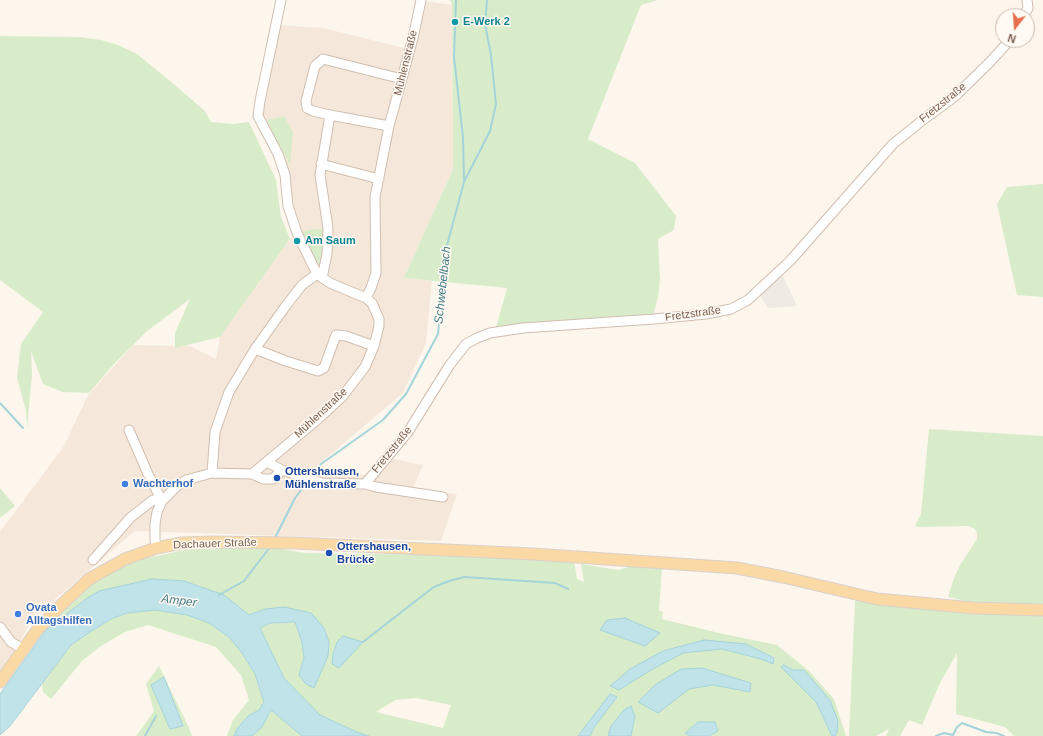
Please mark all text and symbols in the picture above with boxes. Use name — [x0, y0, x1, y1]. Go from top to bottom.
north arrow — [995, 8, 1035, 48]
place label: E-Werk 2 — [463, 15, 510, 29]
marker: E-Werk 2 — [450, 17, 460, 27]
street label: Mühlenstraße — [391, 29, 421, 97]
text: N — [1006, 32, 1017, 45]
street label: Fretzstraße — [917, 80, 969, 126]
place label: Am Saum — [305, 234, 356, 248]
marker: Am Saum — [292, 236, 302, 246]
water label: Schwebelbach — [432, 245, 454, 325]
street label: Fretzstraße — [664, 304, 722, 324]
street label: Mühlenstraße — [292, 385, 350, 441]
street label: Fretzstraße — [369, 424, 415, 476]
place label: Ottershausen, Mühlenstraße — [285, 465, 359, 491]
marker: Ottershausen, Mühlenstraße — [272, 473, 282, 483]
place label: Wachterhof — [133, 477, 193, 491]
marker: Wachterhof — [120, 479, 130, 489]
street label: Dachauer Straße — [173, 536, 257, 552]
place label: Ottershausen, Brücke — [337, 540, 411, 566]
marker: Ottershausen, Brücke — [324, 548, 334, 558]
water label: Amper — [161, 592, 197, 610]
place label: Ovata Alltagshilfen — [26, 601, 92, 627]
marker: Ovata Alltagshilfen — [13, 609, 23, 619]

